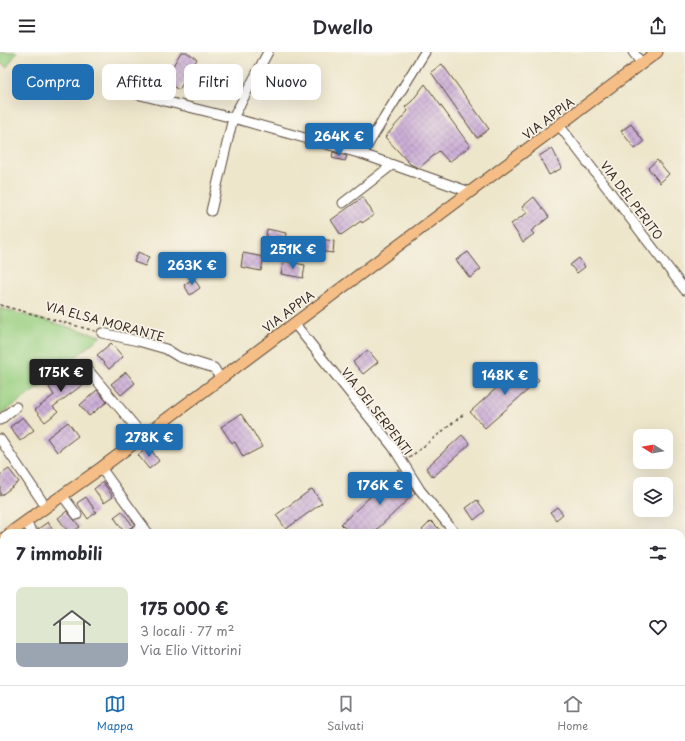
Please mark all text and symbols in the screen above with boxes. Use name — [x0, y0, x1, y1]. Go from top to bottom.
text: Dwello — [312, 13, 373, 40]
icon: menu — [16, 15, 38, 37]
icon: share — [647, 15, 669, 37]
chip: Compra — [12, 64, 94, 100]
chip: Affitta — [102, 64, 176, 100]
chip: Filtri — [184, 64, 243, 100]
chip: Nuovo — [251, 64, 321, 100]
street label: VIA APPIA — [518, 93, 578, 143]
pin: 264K € — [306, 123, 372, 157]
text: 264K € — [314, 126, 364, 145]
street label: VIA DEL PERITO — [596, 157, 668, 243]
pin: 251K € — [260, 236, 326, 270]
text: 251K € — [270, 239, 316, 258]
pin: 263K € — [159, 252, 225, 286]
text: 263K € — [167, 255, 217, 274]
street label: VIA APPIA — [258, 286, 318, 336]
street label: VIA ELSA MORANTE — [44, 296, 166, 346]
pin: 175K € — [28, 359, 94, 393]
text: 175K € — [39, 362, 83, 381]
pin: 148K € — [472, 362, 538, 396]
street label: VIA DEI SERPENTI — [337, 363, 417, 459]
text: 148K € — [482, 365, 528, 384]
pin: 278K € — [116, 424, 182, 458]
text: 278K € — [125, 427, 173, 446]
north arrow — [633, 429, 673, 469]
map controls — [633, 429, 673, 517]
pin: 176K € — [347, 472, 413, 506]
text: 176K € — [357, 475, 403, 494]
button: layers — [633, 477, 673, 517]
text: 7 immobili — [16, 540, 102, 566]
icon: filters — [647, 542, 669, 564]
text: 175 000 € — [140, 595, 228, 621]
icon: home — [48, 603, 96, 651]
icon: heart — [647, 616, 669, 638]
text: 3 locali · 77 m² — [140, 621, 234, 640]
text: Via Elio Vittorini — [140, 640, 241, 659]
tab: Mappa — [97, 693, 133, 734]
tab: Salvati — [327, 693, 364, 734]
tab: Home — [558, 693, 588, 734]

